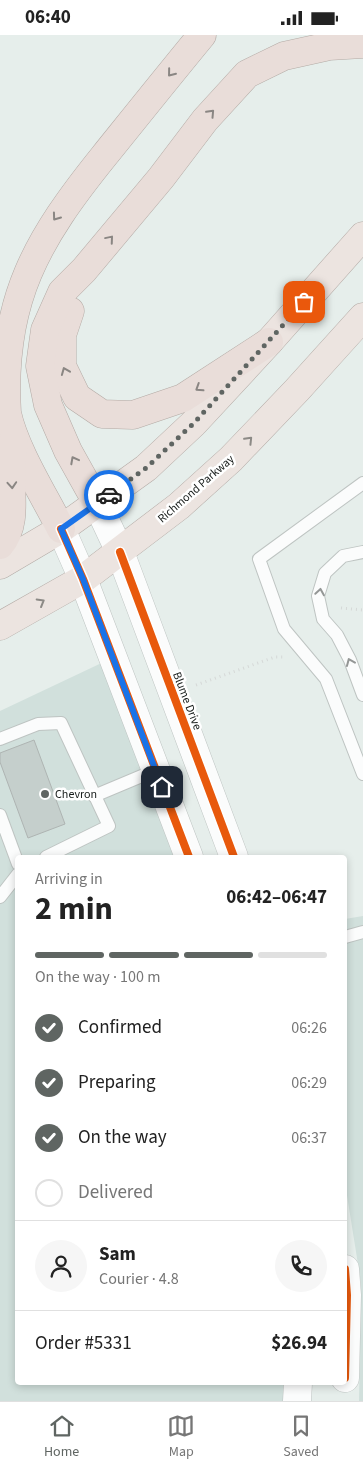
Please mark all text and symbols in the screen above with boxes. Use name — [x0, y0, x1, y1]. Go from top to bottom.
text: 06:40 — [25, 4, 71, 31]
one-way arrow — [169, 67, 177, 76]
one-way arrow — [205, 109, 214, 118]
one-way arrow — [54, 211, 62, 220]
one-way arrow — [104, 236, 113, 245]
pin — [283, 281, 325, 323]
icon: bag — [290, 288, 318, 316]
one-way arrow — [61, 367, 71, 376]
one-way arrow — [195, 381, 204, 391]
one-way arrow — [243, 437, 252, 446]
street label: Richmond Parkway — [154, 451, 238, 527]
one-way arrow — [70, 457, 80, 466]
courier — [84, 470, 134, 520]
one-way arrow — [6, 481, 17, 489]
icon: car — [95, 481, 123, 509]
one-way arrow — [314, 588, 325, 596]
one-way arrow — [36, 598, 45, 608]
one-way arrow — [346, 658, 357, 667]
street label: Blume Drive — [168, 670, 206, 733]
pin — [141, 766, 183, 808]
icon: home — [148, 773, 176, 801]
place label: Chevron — [55, 786, 97, 803]
marker: Chevron — [39, 788, 51, 800]
text: Arriving in — [35, 868, 103, 890]
text: 06:42–06:47 — [226, 884, 327, 911]
text: 2 min — [35, 886, 113, 932]
text: On the way · 100 m — [35, 966, 160, 988]
icon: check — [35, 1014, 63, 1042]
text: Confirmed — [78, 1014, 162, 1041]
text: 06:26 — [291, 1017, 327, 1039]
icon: check — [35, 1069, 63, 1097]
text: Preparing — [78, 1069, 156, 1096]
text: 06:29 — [291, 1072, 327, 1094]
icon: check — [35, 1124, 63, 1152]
text: On the way — [78, 1124, 167, 1151]
text: 06:37 — [291, 1127, 327, 1149]
text: Delivered — [78, 1179, 153, 1206]
button: person — [35, 1240, 87, 1292]
button: phone — [275, 1240, 327, 1292]
text: Sam — [99, 1241, 136, 1268]
text: Courier · 4.8 — [99, 1268, 179, 1290]
text: Order #5331 — [35, 1330, 132, 1357]
text: $26.94 — [271, 1330, 327, 1357]
tab: Home — [44, 1412, 79, 1462]
tab: Map — [167, 1412, 195, 1462]
tab: Saved — [283, 1412, 319, 1462]

